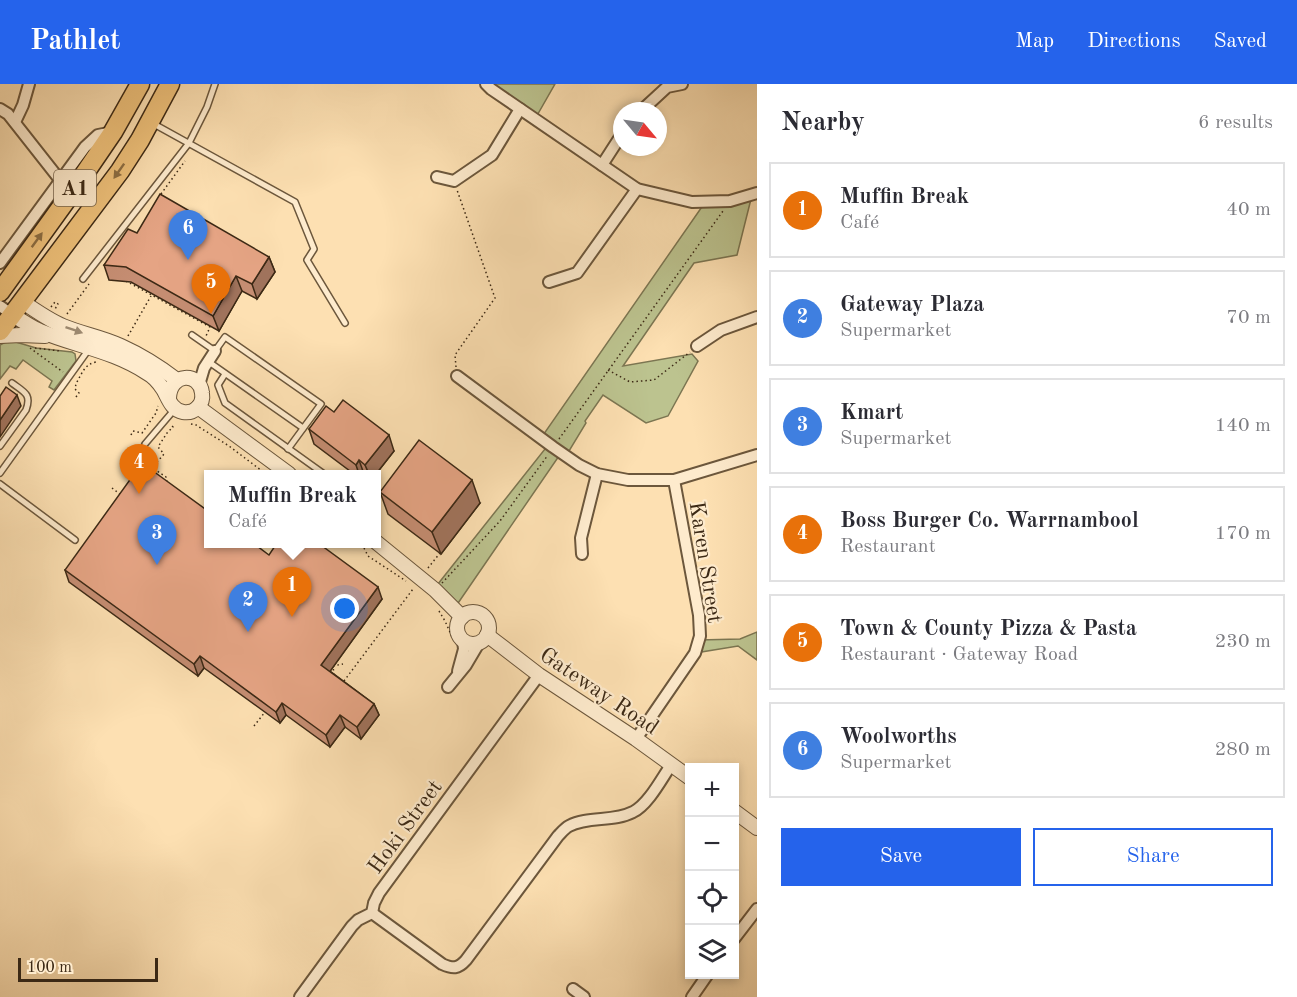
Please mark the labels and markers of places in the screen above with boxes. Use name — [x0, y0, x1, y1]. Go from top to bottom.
pin: 6 — [168, 210, 207, 260]
pin: 5 — [192, 264, 230, 314]
pin: 4 — [120, 444, 158, 494]
pin: 3 — [138, 516, 176, 565]
pin: 1 — [272, 568, 312, 617]
pin: 2 — [228, 582, 268, 632]

